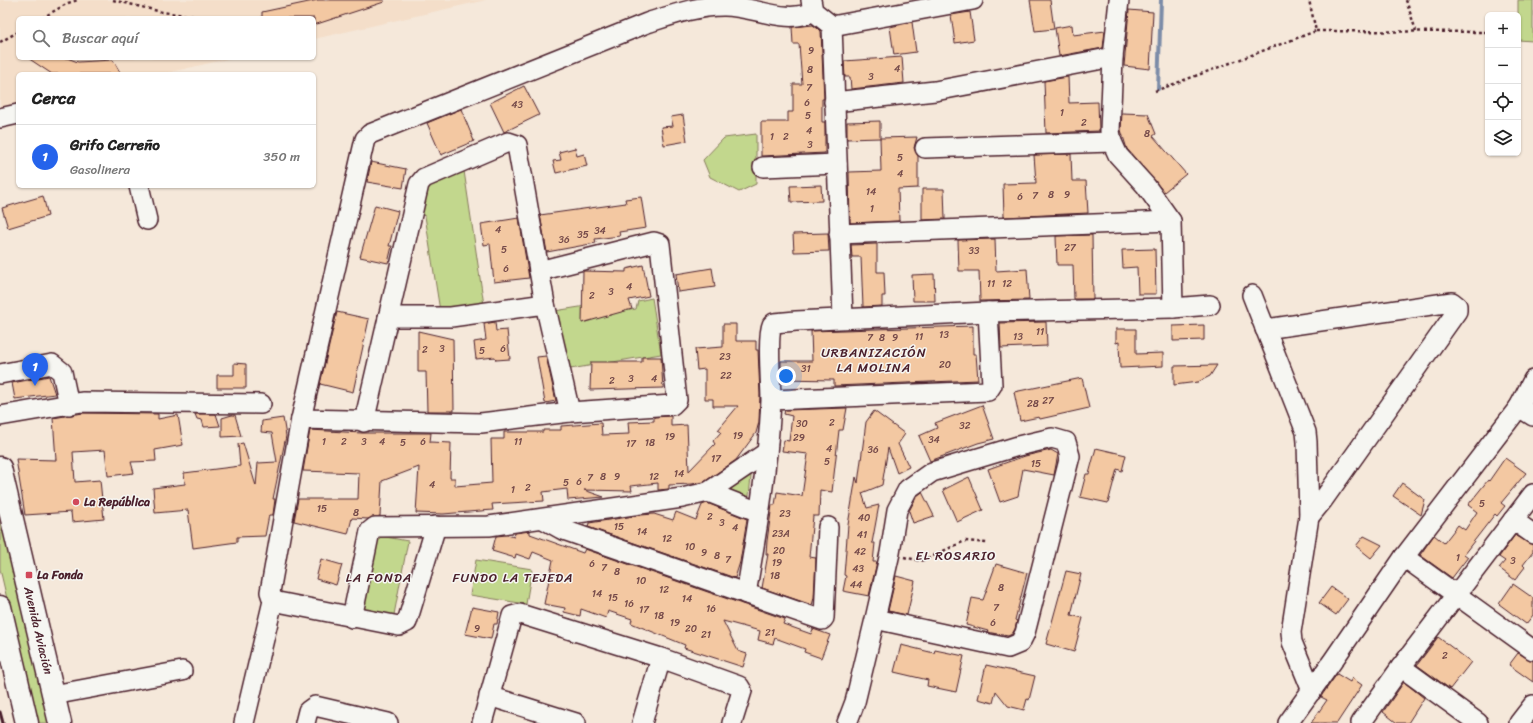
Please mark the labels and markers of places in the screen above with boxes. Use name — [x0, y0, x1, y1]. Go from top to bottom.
pin: 1 — [22, 353, 48, 386]
place label: La República — [84, 491, 150, 513]
marker: La República — [71, 497, 81, 507]
place label: La Fonda — [37, 564, 84, 586]
marker: La Fonda — [24, 570, 34, 580]

